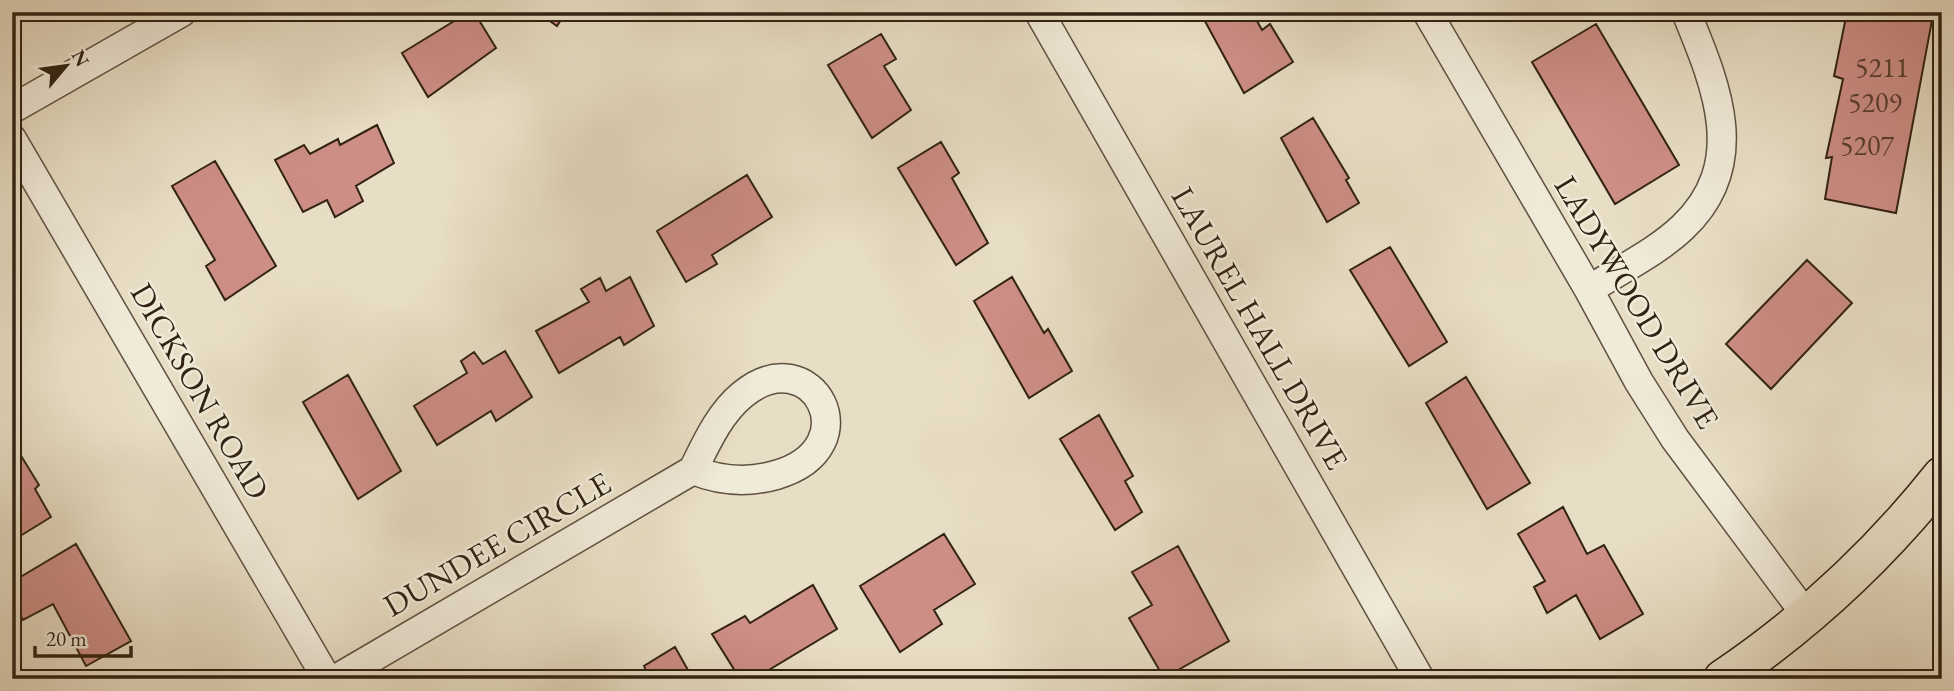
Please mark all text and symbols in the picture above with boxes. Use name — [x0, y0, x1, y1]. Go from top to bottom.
north arrow — [32, 32, 102, 102]
text: N — [66, 45, 95, 71]
house number: 5211 — [1855, 49, 1909, 85]
house number: 5209 — [1848, 84, 1902, 120]
house number: 5207 — [1840, 127, 1894, 163]
street label: LADYWOOD DRIVE — [1545, 168, 1729, 436]
street label: LAUREL HALL DRIVE — [1162, 179, 1358, 477]
street label: DICKSON ROAD — [121, 275, 279, 507]
street label: DUNDEE CIRCLE — [376, 462, 618, 626]
scale bar — [35, 614, 131, 658]
text: 20 m — [46, 625, 87, 652]

